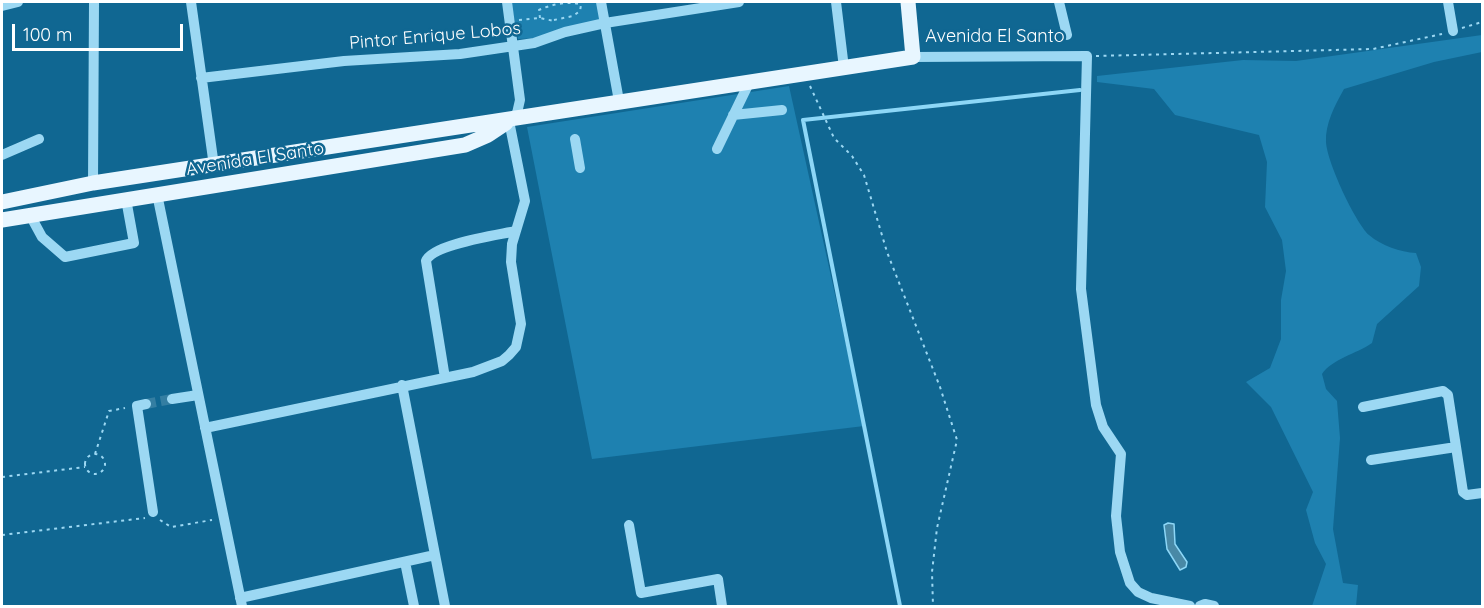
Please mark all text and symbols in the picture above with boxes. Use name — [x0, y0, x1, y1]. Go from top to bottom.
scale bar — [15, 12, 186, 50]
street label: Pintor Enrique Lobos — [348, 18, 522, 54]
text: 100 m — [23, 23, 72, 46]
street label: Avenida El Santo — [925, 26, 1065, 48]
street label: Avenida El Santo — [185, 137, 325, 181]

